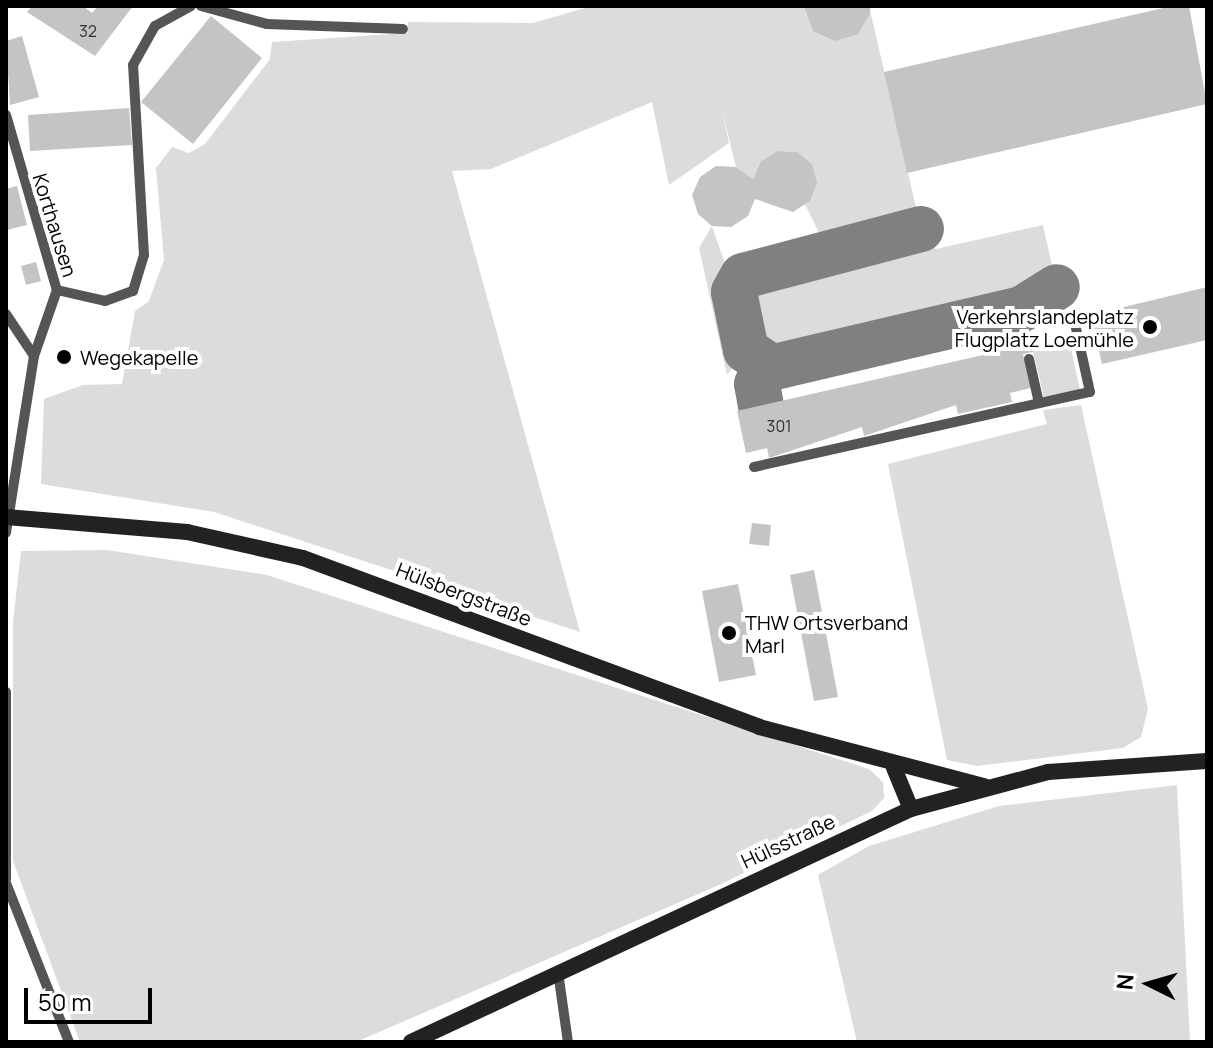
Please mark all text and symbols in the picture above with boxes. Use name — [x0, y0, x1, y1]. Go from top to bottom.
house number: 32 — [79, 21, 97, 41]
street label: Korthausen — [28, 170, 82, 280]
place label: Verkehrslandeplatz Flugplatz Loemühle — [955, 304, 1134, 351]
marker: Verkehrslandeplatz Flugplatz Loemühle — [1141, 318, 1159, 336]
place label: Wegekapelle — [80, 345, 198, 369]
marker: Wegekapelle — [55, 348, 73, 366]
house number: 301 — [767, 416, 791, 436]
street label: Hülsbergstraße — [393, 557, 535, 631]
place label: THW Ortsverband Marl — [745, 610, 908, 657]
marker: THW Ortsverband Marl — [720, 624, 738, 642]
street label: Hülsstraße — [737, 809, 839, 873]
north arrow — [1109, 944, 1189, 1024]
scale bar — [28, 972, 156, 1022]
text: N — [1109, 973, 1141, 991]
text: 50 m — [38, 985, 92, 1018]

